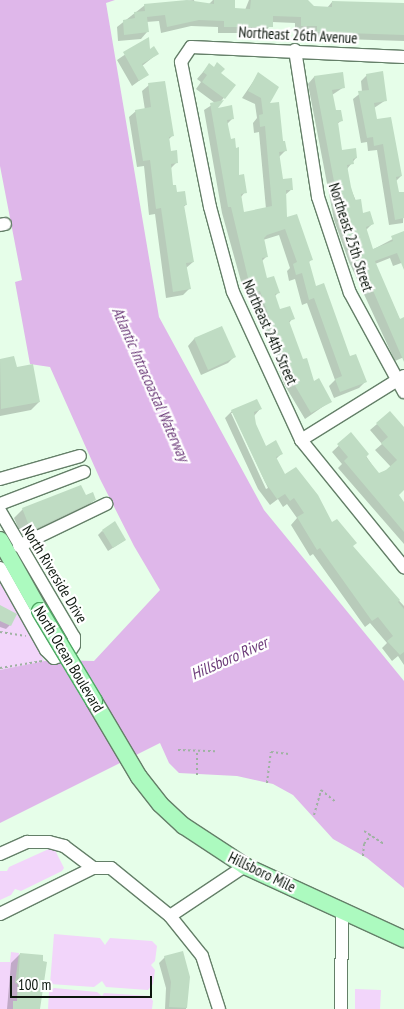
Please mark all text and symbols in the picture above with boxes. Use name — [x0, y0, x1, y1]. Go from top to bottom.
street label: Northeast 26th Avenue — [238, 23, 358, 47]
street label: Northeast 25th Street — [325, 181, 377, 293]
street label: Northeast 24th Street — [239, 277, 301, 387]
water label: Atlantic Intracoastal Waterway — [108, 304, 194, 464]
street label: North Riverside Drive — [19, 522, 91, 626]
street label: North Ocean Boulevard — [30, 603, 108, 715]
water label: Hillsboro River — [188, 633, 270, 683]
street label: Hillsboro Mile — [225, 848, 299, 896]
scale bar — [12, 966, 155, 998]
text: 100 m — [18, 975, 51, 994]

